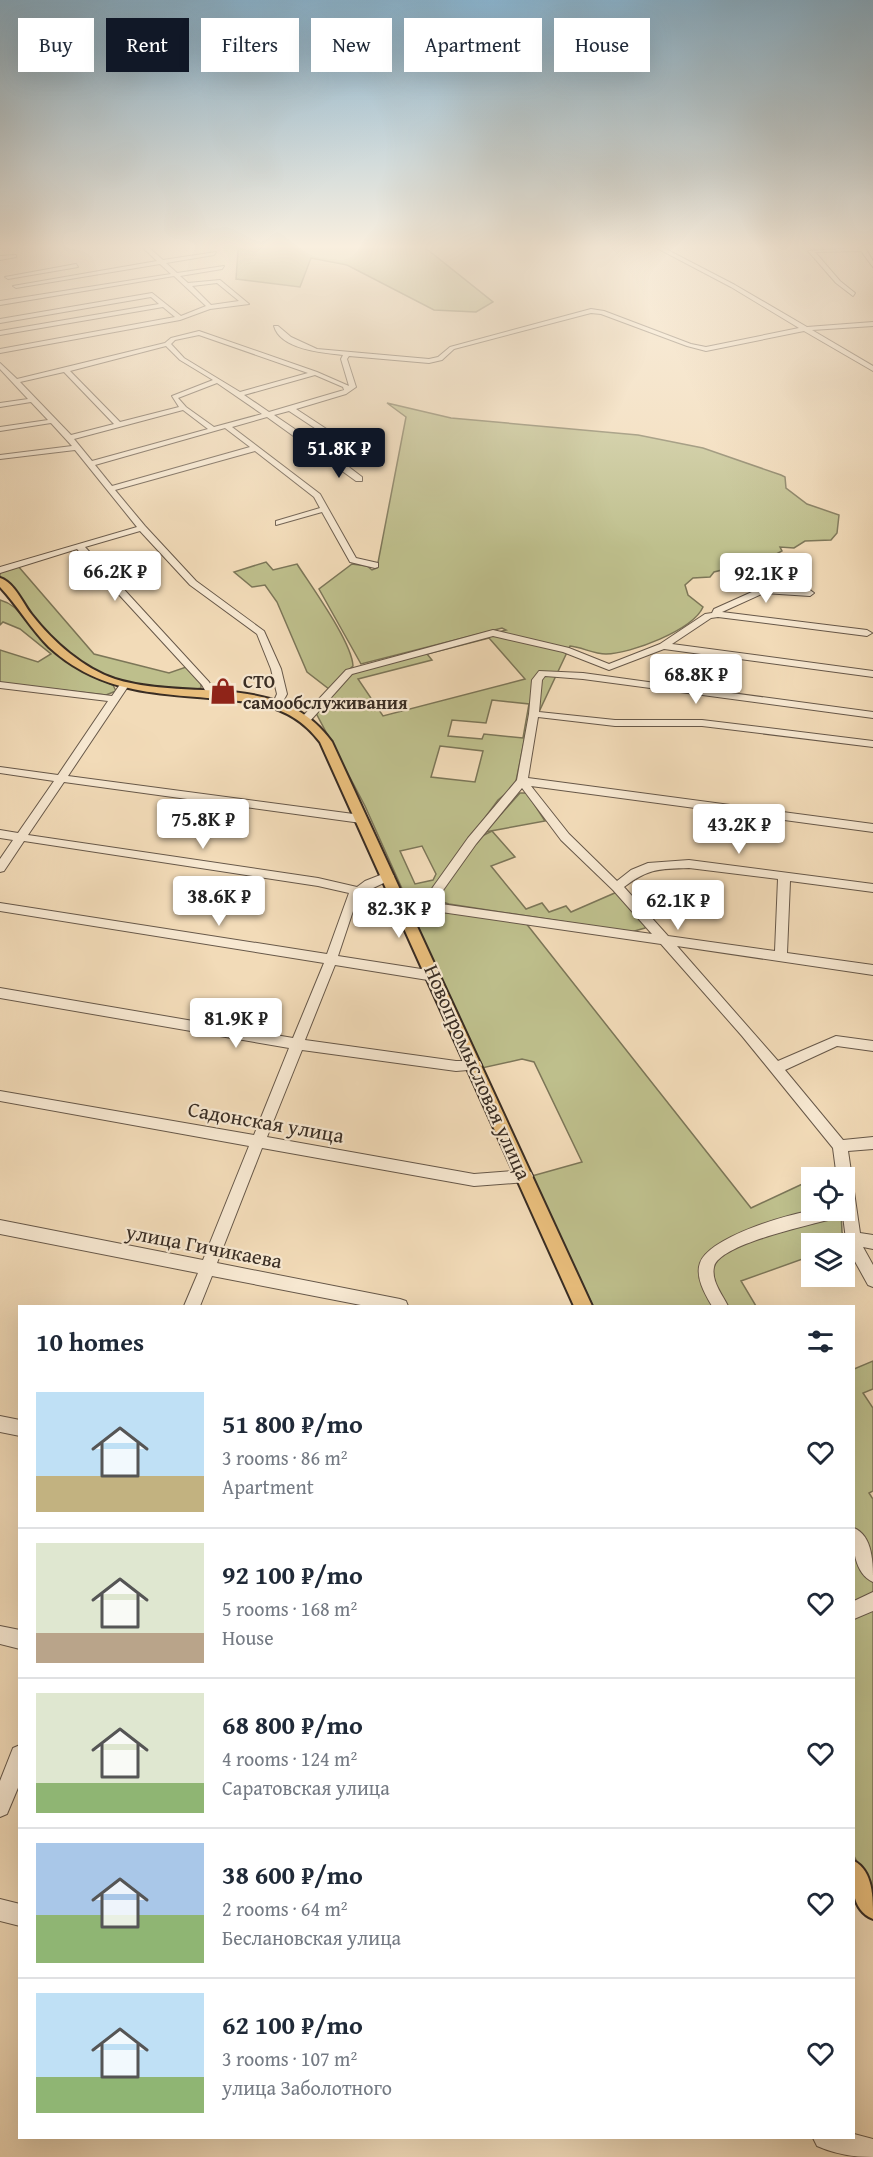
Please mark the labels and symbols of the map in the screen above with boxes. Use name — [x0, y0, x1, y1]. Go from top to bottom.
pin: 51.8K ₽ — [284, 428, 394, 479]
pin: 66.2K ₽ — [60, 551, 170, 602]
pin: 92.1K ₽ — [711, 553, 821, 604]
pin: 68.8K ₽ — [641, 654, 751, 705]
place label: СТО самообслуживания — [243, 668, 408, 716]
shop icon: СТО самообслуживания — [208, 676, 238, 706]
pin: 75.8K ₽ — [148, 799, 258, 850]
pin: 43.2K ₽ — [684, 804, 794, 855]
pin: 38.6K ₽ — [164, 876, 274, 927]
pin: 62.1K ₽ — [623, 880, 733, 931]
pin: 82.3K ₽ — [344, 888, 454, 939]
street label: Новопромысловая улица — [416, 959, 540, 1185]
pin: 81.9K ₽ — [181, 998, 291, 1049]
street label: Садонская улица — [186, 1093, 346, 1151]
street label: улица Гичикаева — [122, 1215, 285, 1276]

